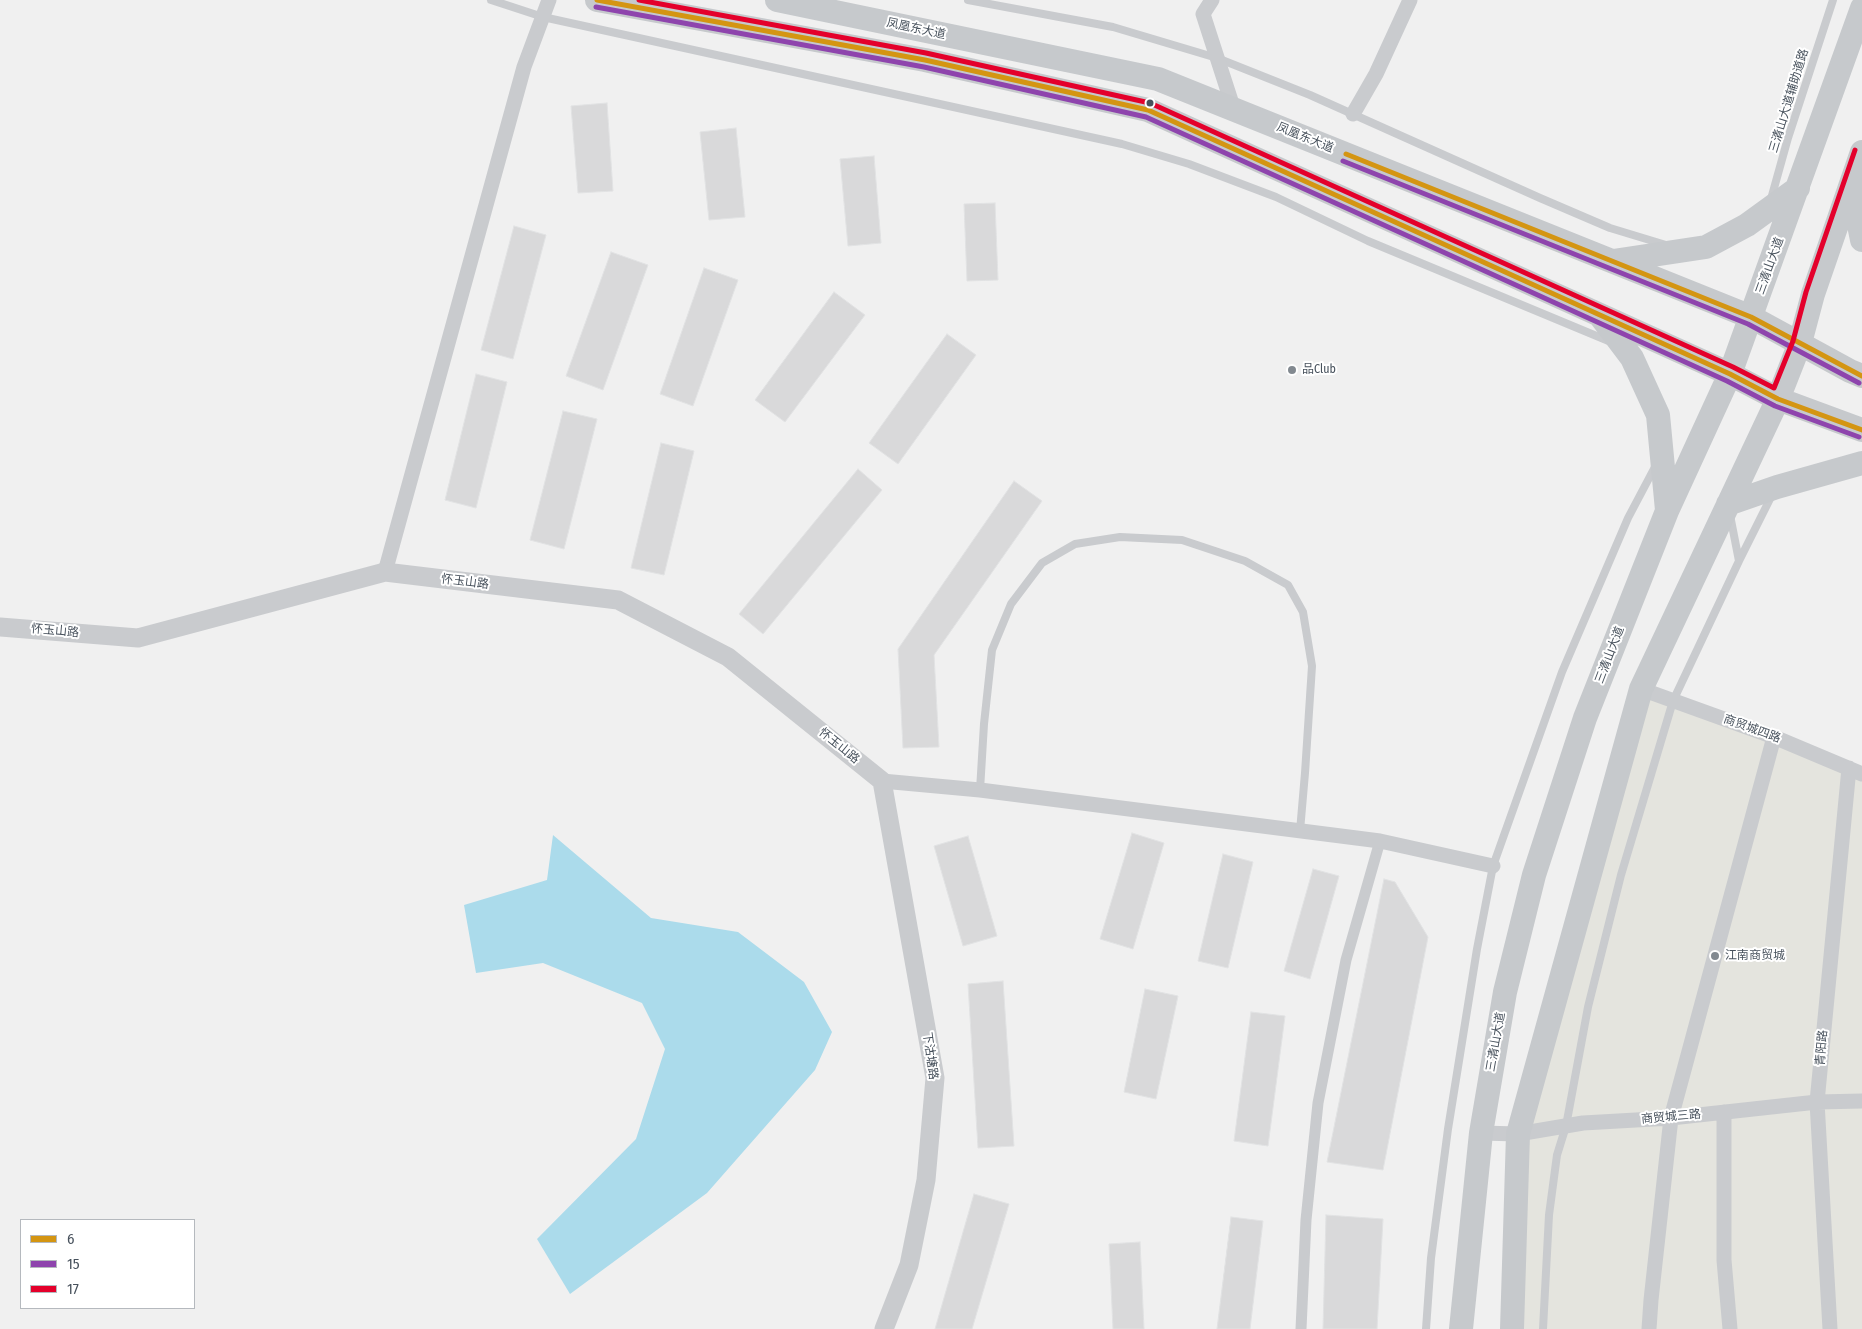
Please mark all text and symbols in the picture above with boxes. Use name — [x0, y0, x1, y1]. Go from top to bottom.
street label: 凤凰东大道 — [885, 16, 947, 42]
street label: 三清山大道辅助道路 — [1766, 47, 1812, 155]
unlabelled marker — [1145, 98, 1155, 108]
street label: 凤凰东大道 — [1274, 120, 1336, 156]
street label: 三清山大道 — [1753, 235, 1787, 297]
place label: 品Club — [1302, 363, 1336, 377]
marker: 品Club — [1286, 364, 1298, 376]
street label: 怀玉山路 — [440, 572, 490, 592]
street label: 怀玉山路 — [30, 622, 80, 640]
street label: 三清山大道 — [1593, 624, 1627, 686]
street label: 商贸城四路 — [1721, 712, 1783, 746]
street label: 怀玉山路 — [816, 725, 862, 767]
place label: 江南商贸城 — [1725, 949, 1785, 963]
marker: 江南商贸城 — [1709, 950, 1721, 962]
street label: 三清山大道 — [1484, 1011, 1508, 1073]
street label: 青阳路 — [1813, 1029, 1831, 1067]
street label: 下沽塘路 — [920, 1031, 940, 1081]
street label: 商贸城三路 — [1640, 1107, 1702, 1127]
legend — [20, 1219, 195, 1309]
text: 6 — [67, 1230, 74, 1248]
text: 15 — [67, 1255, 80, 1273]
text: 17 — [67, 1280, 79, 1298]

